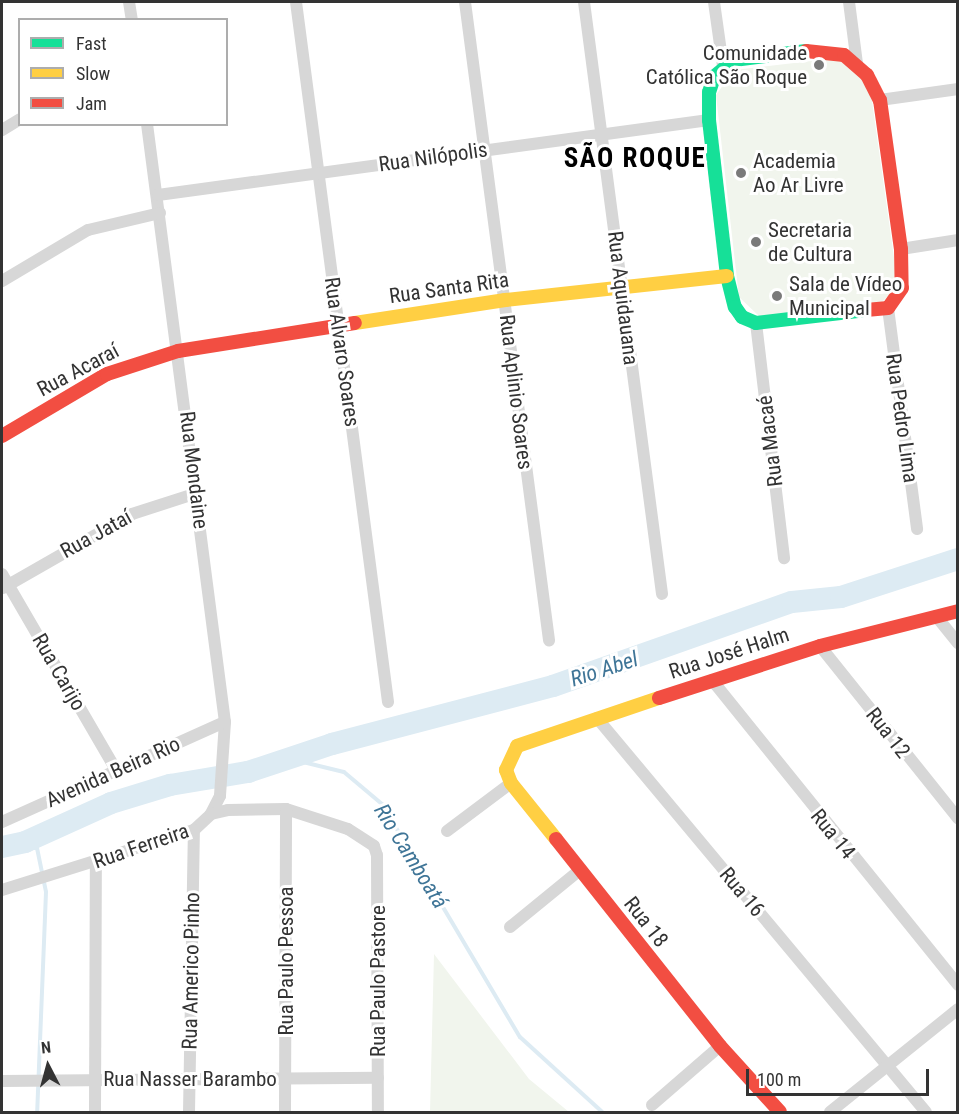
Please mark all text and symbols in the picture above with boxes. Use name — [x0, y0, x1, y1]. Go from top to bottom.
legend — [18, 18, 228, 126]
text: Fast — [76, 33, 107, 54]
place label: Comunidade Católica São Roque — [646, 40, 807, 90]
marker: Comunidade Católica São Roque — [812, 58, 826, 72]
text: Slow — [76, 63, 110, 84]
text: Jam — [76, 93, 107, 114]
street label: Rua Nilópolis — [377, 137, 489, 177]
district label: SÃO ROQUE — [564, 143, 706, 175]
place label: Academia Ao Ar Livre — [753, 148, 844, 198]
marker: Academia Ao Ar Livre — [734, 166, 748, 180]
place label: Secretaria de Cultura — [768, 217, 852, 267]
street label: Rua Aquidauana — [602, 230, 644, 366]
marker: Secretaria de Cultura — [749, 235, 763, 249]
street label: Rua Santa Rita — [388, 267, 510, 309]
place label: Sala de Vídeo Municipal — [789, 271, 902, 321]
street label: Rua Alvaro Soares — [319, 276, 365, 428]
marker: Sala de Vídeo Municipal — [770, 289, 784, 303]
street label: Rua Aplinio Soares — [494, 313, 538, 471]
street label: Rua Acaraí — [33, 338, 123, 402]
street label: Rua Pedro Lima — [880, 352, 924, 484]
street label: Rua Macaé — [752, 394, 788, 488]
street label: Rua Mondaine — [174, 410, 214, 530]
street label: Rua Jataí — [56, 504, 136, 564]
street label: Rua José Halm — [666, 622, 792, 684]
street label: Rua Carijo — [27, 629, 91, 715]
water label: Rio Abel — [567, 646, 641, 692]
street label: Rua 12 — [861, 703, 915, 763]
street label: Avenida Beira Rio — [42, 731, 184, 813]
water label: Rio Camboatá — [368, 799, 454, 913]
street label: Rua 14 — [805, 804, 861, 864]
street label: Rua Ferreira — [90, 818, 192, 874]
street label: Rua 16 — [714, 862, 770, 922]
street label: Rua Paulo Pessoa — [273, 886, 299, 1036]
street label: Rua Americo Pinho — [177, 892, 205, 1050]
street label: Rua 18 — [619, 892, 673, 952]
street label: Rua Paulo Pastore — [365, 905, 391, 1057]
north arrow — [18, 1036, 78, 1096]
text: N — [40, 1038, 52, 1058]
scale bar — [749, 1057, 932, 1095]
street label: Rua Nasser Barambo — [103, 1066, 277, 1092]
text: 100 m — [757, 1069, 801, 1090]

